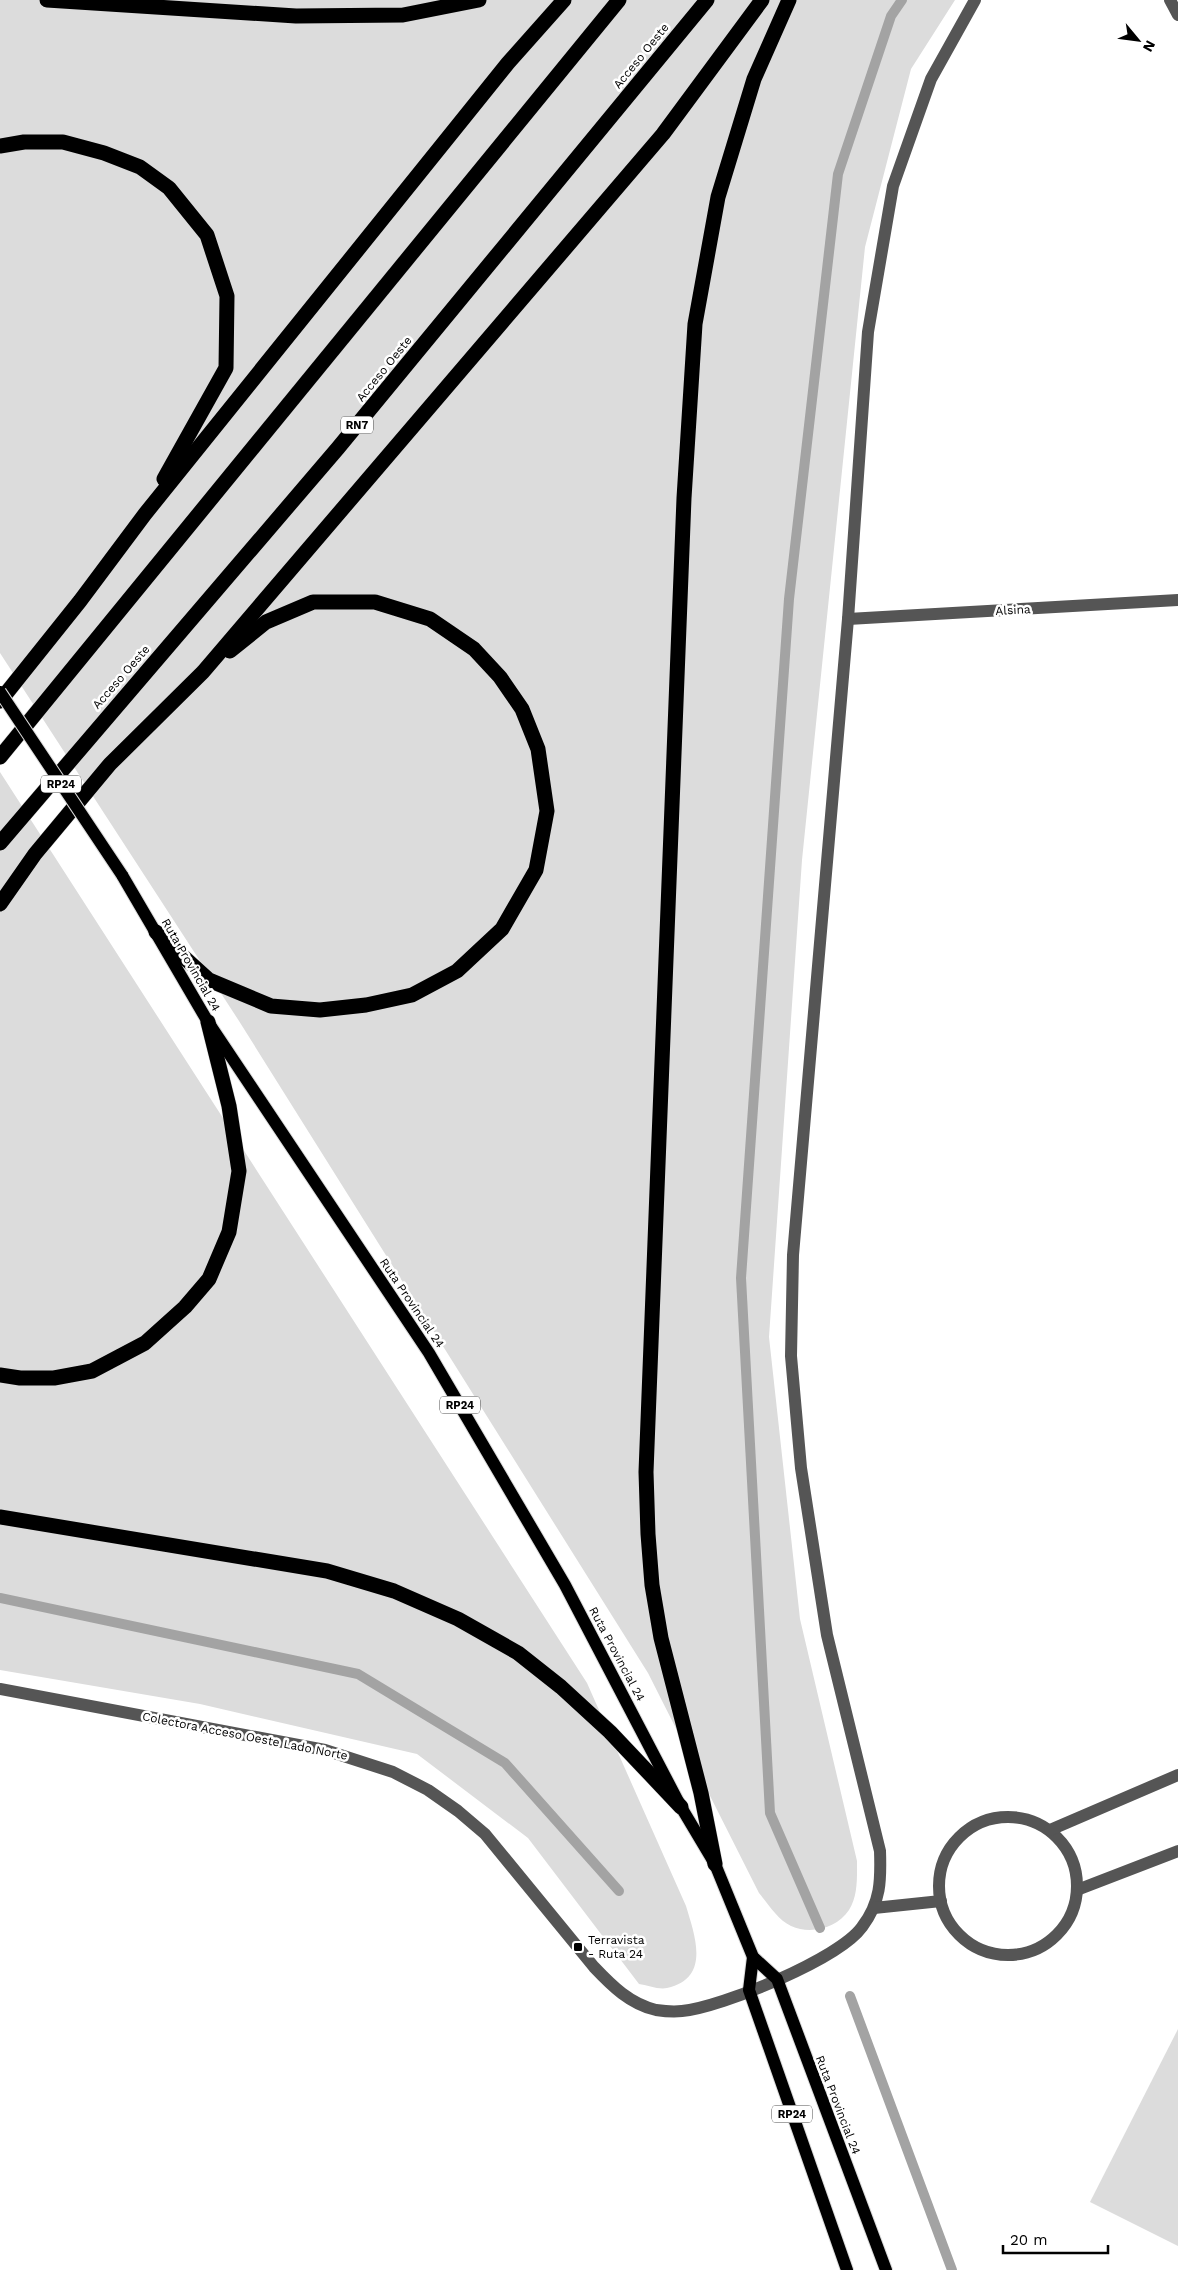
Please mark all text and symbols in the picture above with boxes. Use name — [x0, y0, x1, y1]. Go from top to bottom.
north arrow — [1113, 15, 1163, 65]
street label: Acceso Oeste — [610, 20, 672, 91]
text: N — [1140, 38, 1159, 55]
street label: Acceso Oeste — [353, 333, 415, 404]
road number: RN7 — [341, 416, 373, 434]
street label: Alsina — [995, 602, 1031, 618]
street label: Acceso Oeste — [89, 642, 153, 712]
road number: RP24 — [41, 776, 81, 792]
street label: Ruta Provincial 24 — [159, 916, 223, 1014]
street label: Ruta Provincial 24 — [377, 1256, 447, 1350]
road number: RP24 — [440, 1396, 480, 1414]
street label: Ruta Provincial 24 — [586, 1604, 648, 1704]
street label: Colectora Acceso Oeste Lado Norte — [141, 1709, 349, 1763]
place label: Terravista - Ruta 24 — [588, 1933, 645, 1961]
marker: Terravista - Ruta 24 — [572, 1941, 584, 1953]
street label: Ruta Provincial 24 — [813, 2053, 863, 2157]
road number: RP24 — [772, 2106, 812, 2122]
scale bar — [1003, 2222, 1108, 2254]
text: 20 m — [1010, 2231, 1048, 2249]

